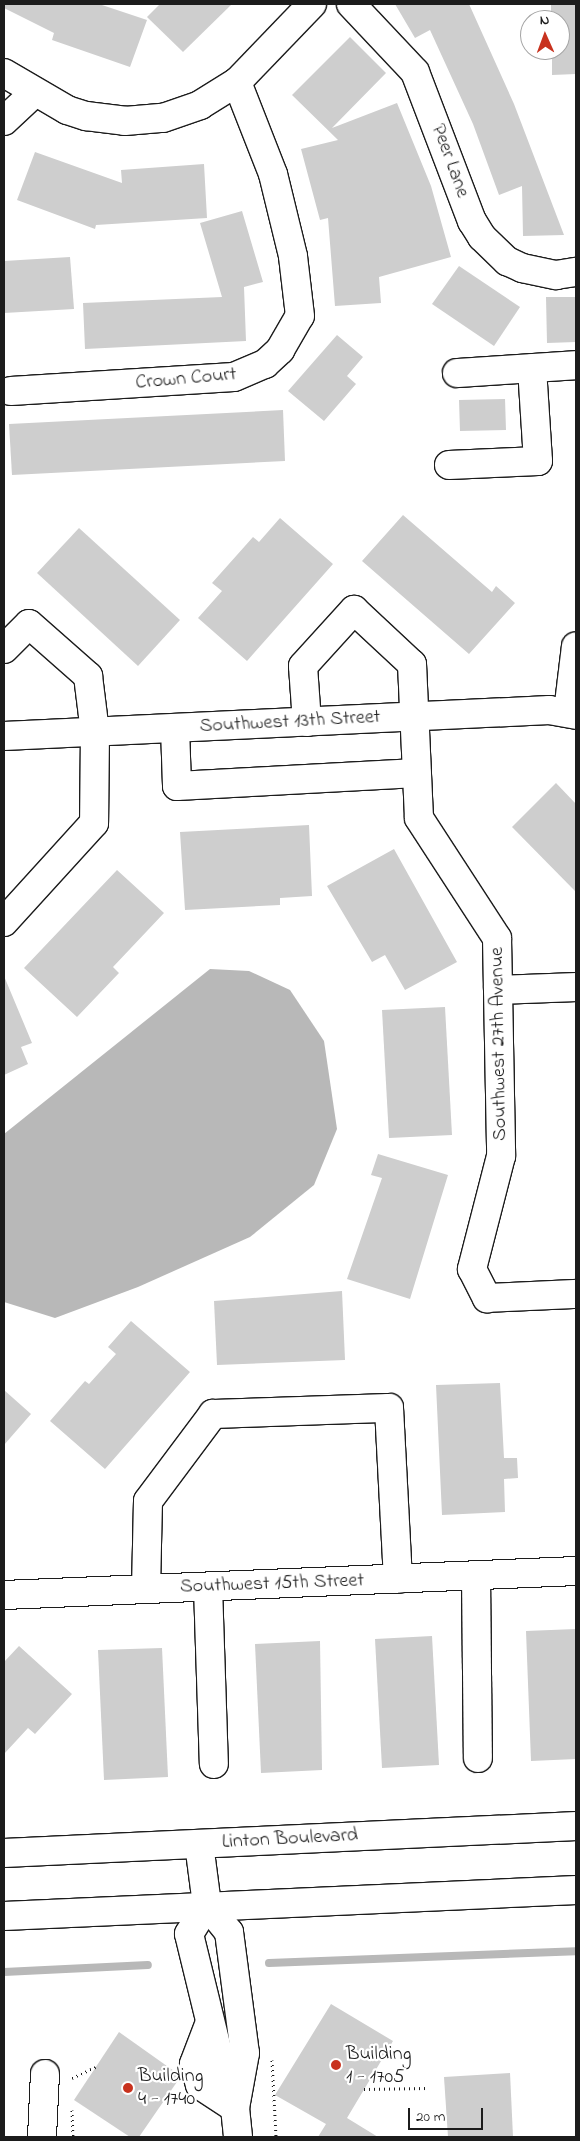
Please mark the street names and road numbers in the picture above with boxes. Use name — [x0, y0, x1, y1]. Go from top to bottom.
street label: Peer Lane — [426, 121, 474, 201]
street label: Crown Court — [135, 363, 237, 395]
street label: Southwest 13th Street — [199, 705, 381, 739]
street label: Southwest 27th Avenue — [485, 947, 513, 1141]
street label: Southwest 15th Street — [180, 1569, 364, 1599]
street label: Linton Boulevard — [221, 1823, 359, 1855]

